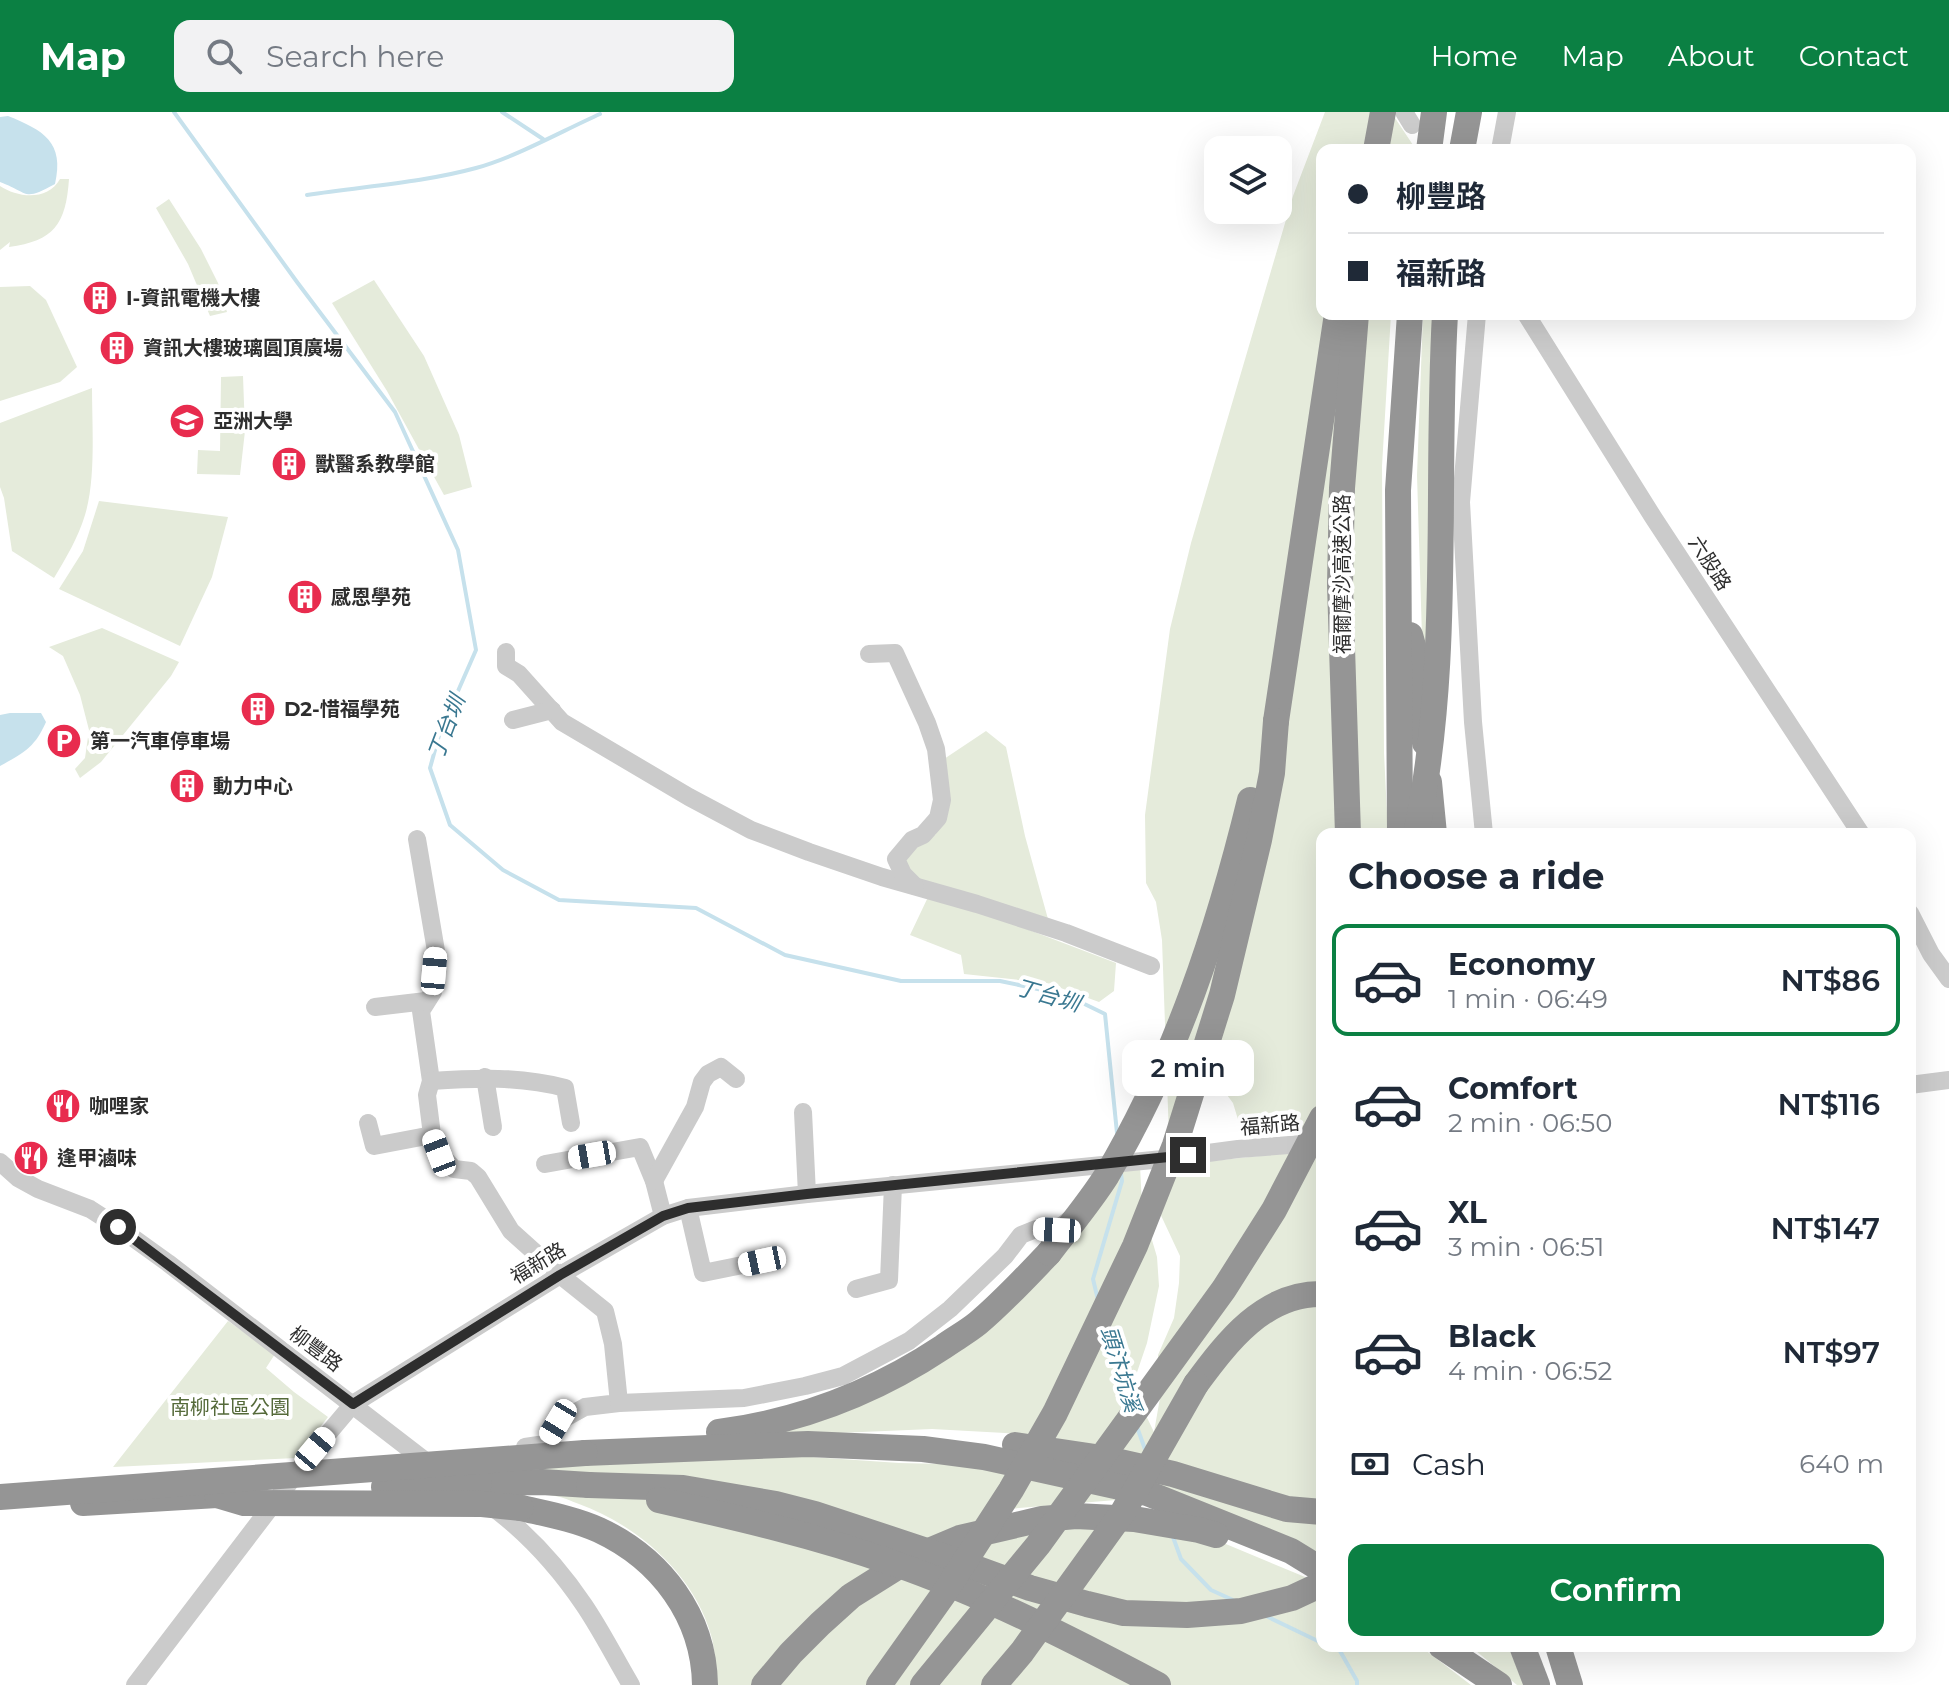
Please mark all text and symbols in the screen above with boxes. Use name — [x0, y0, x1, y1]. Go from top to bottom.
search box — [174, 20, 734, 92]
text: Map — [40, 33, 126, 80]
icon: search — [202, 34, 246, 78]
text: Search here — [266, 38, 444, 75]
text: Home — [1431, 39, 1518, 73]
text: Map — [1562, 39, 1624, 73]
text: About — [1668, 39, 1755, 73]
text: Contact — [1799, 39, 1909, 73]
map controls — [1204, 136, 1292, 224]
button: layers — [1204, 136, 1292, 224]
text: 柳豐路 — [1396, 178, 1486, 215]
text: 福新路 — [1396, 255, 1486, 292]
building icon: I-資訊電機大樓 — [81, 279, 119, 317]
place label: I-資訊電機大樓 — [126, 286, 260, 310]
building icon: 資訊大樓玻璃圓頂廣場 — [98, 329, 136, 367]
place label: 資訊大樓玻璃圓頂廣場 — [143, 336, 343, 360]
school or university icon: 亞洲大學 — [168, 402, 206, 440]
place label: 亞洲大學 — [213, 409, 293, 433]
building icon: 獸醫系教學館 — [270, 445, 308, 483]
place label: 獸醫系教學館 — [315, 452, 435, 476]
street label: 福爾摩沙高速公路 — [1330, 494, 1354, 654]
street label: 六股路 — [1684, 531, 1736, 595]
building icon: 感恩學苑 — [286, 578, 324, 616]
place label: 感恩學苑 — [331, 585, 411, 609]
water label: 丁台圳 — [422, 689, 472, 763]
building icon: D2-惜福學苑 — [239, 690, 277, 728]
place label: D2-惜福學苑 — [284, 697, 400, 721]
parking icon: 第一汽車停車場 — [45, 722, 83, 760]
place label: 第一汽車停車場 — [90, 729, 230, 753]
building icon: 動力中心 — [168, 767, 206, 805]
place label: 動力中心 — [213, 774, 293, 798]
text: Choose a ride — [1348, 854, 1605, 898]
icon: car — [1352, 944, 1424, 1016]
car — [420, 946, 448, 996]
text: Economy — [1448, 946, 1595, 983]
text: NT$86 — [1781, 962, 1880, 999]
water label: 丁台圳 — [1012, 973, 1086, 1018]
text: 1 min · 06:49 — [1448, 983, 1608, 1015]
callout: 2 min — [1122, 1039, 1254, 1095]
text: 2 min — [1150, 1052, 1226, 1084]
icon: car — [1352, 1068, 1424, 1140]
text: Comfort — [1448, 1070, 1578, 1107]
text: NT$116 — [1778, 1086, 1880, 1123]
restaurant icon: 咖哩家 — [44, 1087, 82, 1125]
place label: 咖哩家 — [89, 1094, 149, 1118]
text: 2 min · 06:50 — [1448, 1107, 1612, 1139]
street label: 福新路 — [1239, 1110, 1301, 1140]
car — [419, 1126, 459, 1180]
route end — [1170, 1137, 1206, 1173]
restaurant icon: 逢甲滷味 — [12, 1139, 50, 1177]
car — [566, 1139, 618, 1171]
place label: 逢甲滷味 — [57, 1146, 137, 1170]
icon: car — [1352, 1192, 1424, 1264]
text: XL — [1448, 1194, 1487, 1231]
route start — [100, 1209, 136, 1245]
text: NT$147 — [1771, 1210, 1880, 1247]
car — [1032, 1217, 1082, 1243]
text: 3 min · 06:51 — [1448, 1231, 1604, 1263]
street label: 福新路 — [506, 1237, 570, 1289]
car — [736, 1244, 788, 1278]
icon: car — [1352, 1316, 1424, 1388]
text: Black — [1448, 1318, 1536, 1355]
street label: 柳豐路 — [285, 1321, 347, 1377]
water label: 頭汴坑溪 — [1095, 1323, 1147, 1418]
text: NT$97 — [1782, 1334, 1880, 1371]
text: 4 min · 06:52 — [1448, 1355, 1612, 1387]
park label: 南柳社區公園 — [170, 1395, 290, 1419]
car — [535, 1395, 581, 1449]
car — [290, 1423, 340, 1475]
icon: cash — [1348, 1442, 1392, 1486]
text: Cash — [1412, 1446, 1486, 1483]
text: 640 m — [1799, 1448, 1884, 1480]
button: Confirm — [1348, 1544, 1884, 1636]

